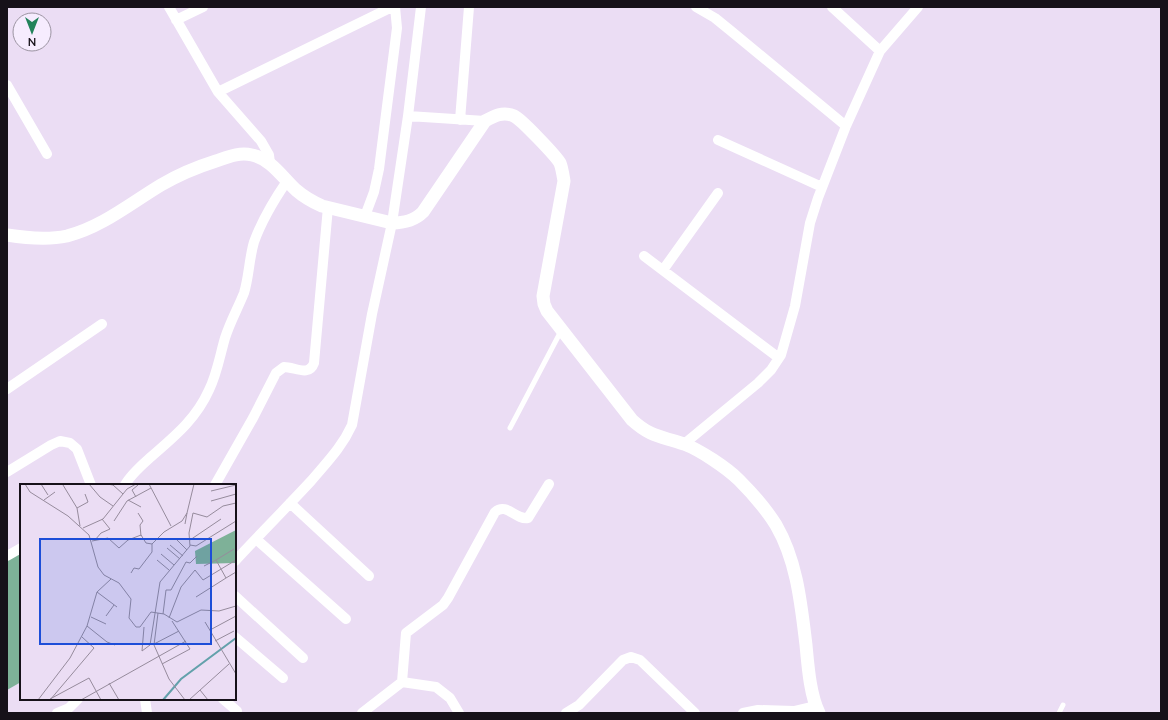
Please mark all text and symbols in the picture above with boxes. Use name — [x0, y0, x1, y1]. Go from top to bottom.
north arrow — [12, 12, 52, 52]
text: N — [28, 36, 36, 49]
inset map — [20, 484, 236, 700]

